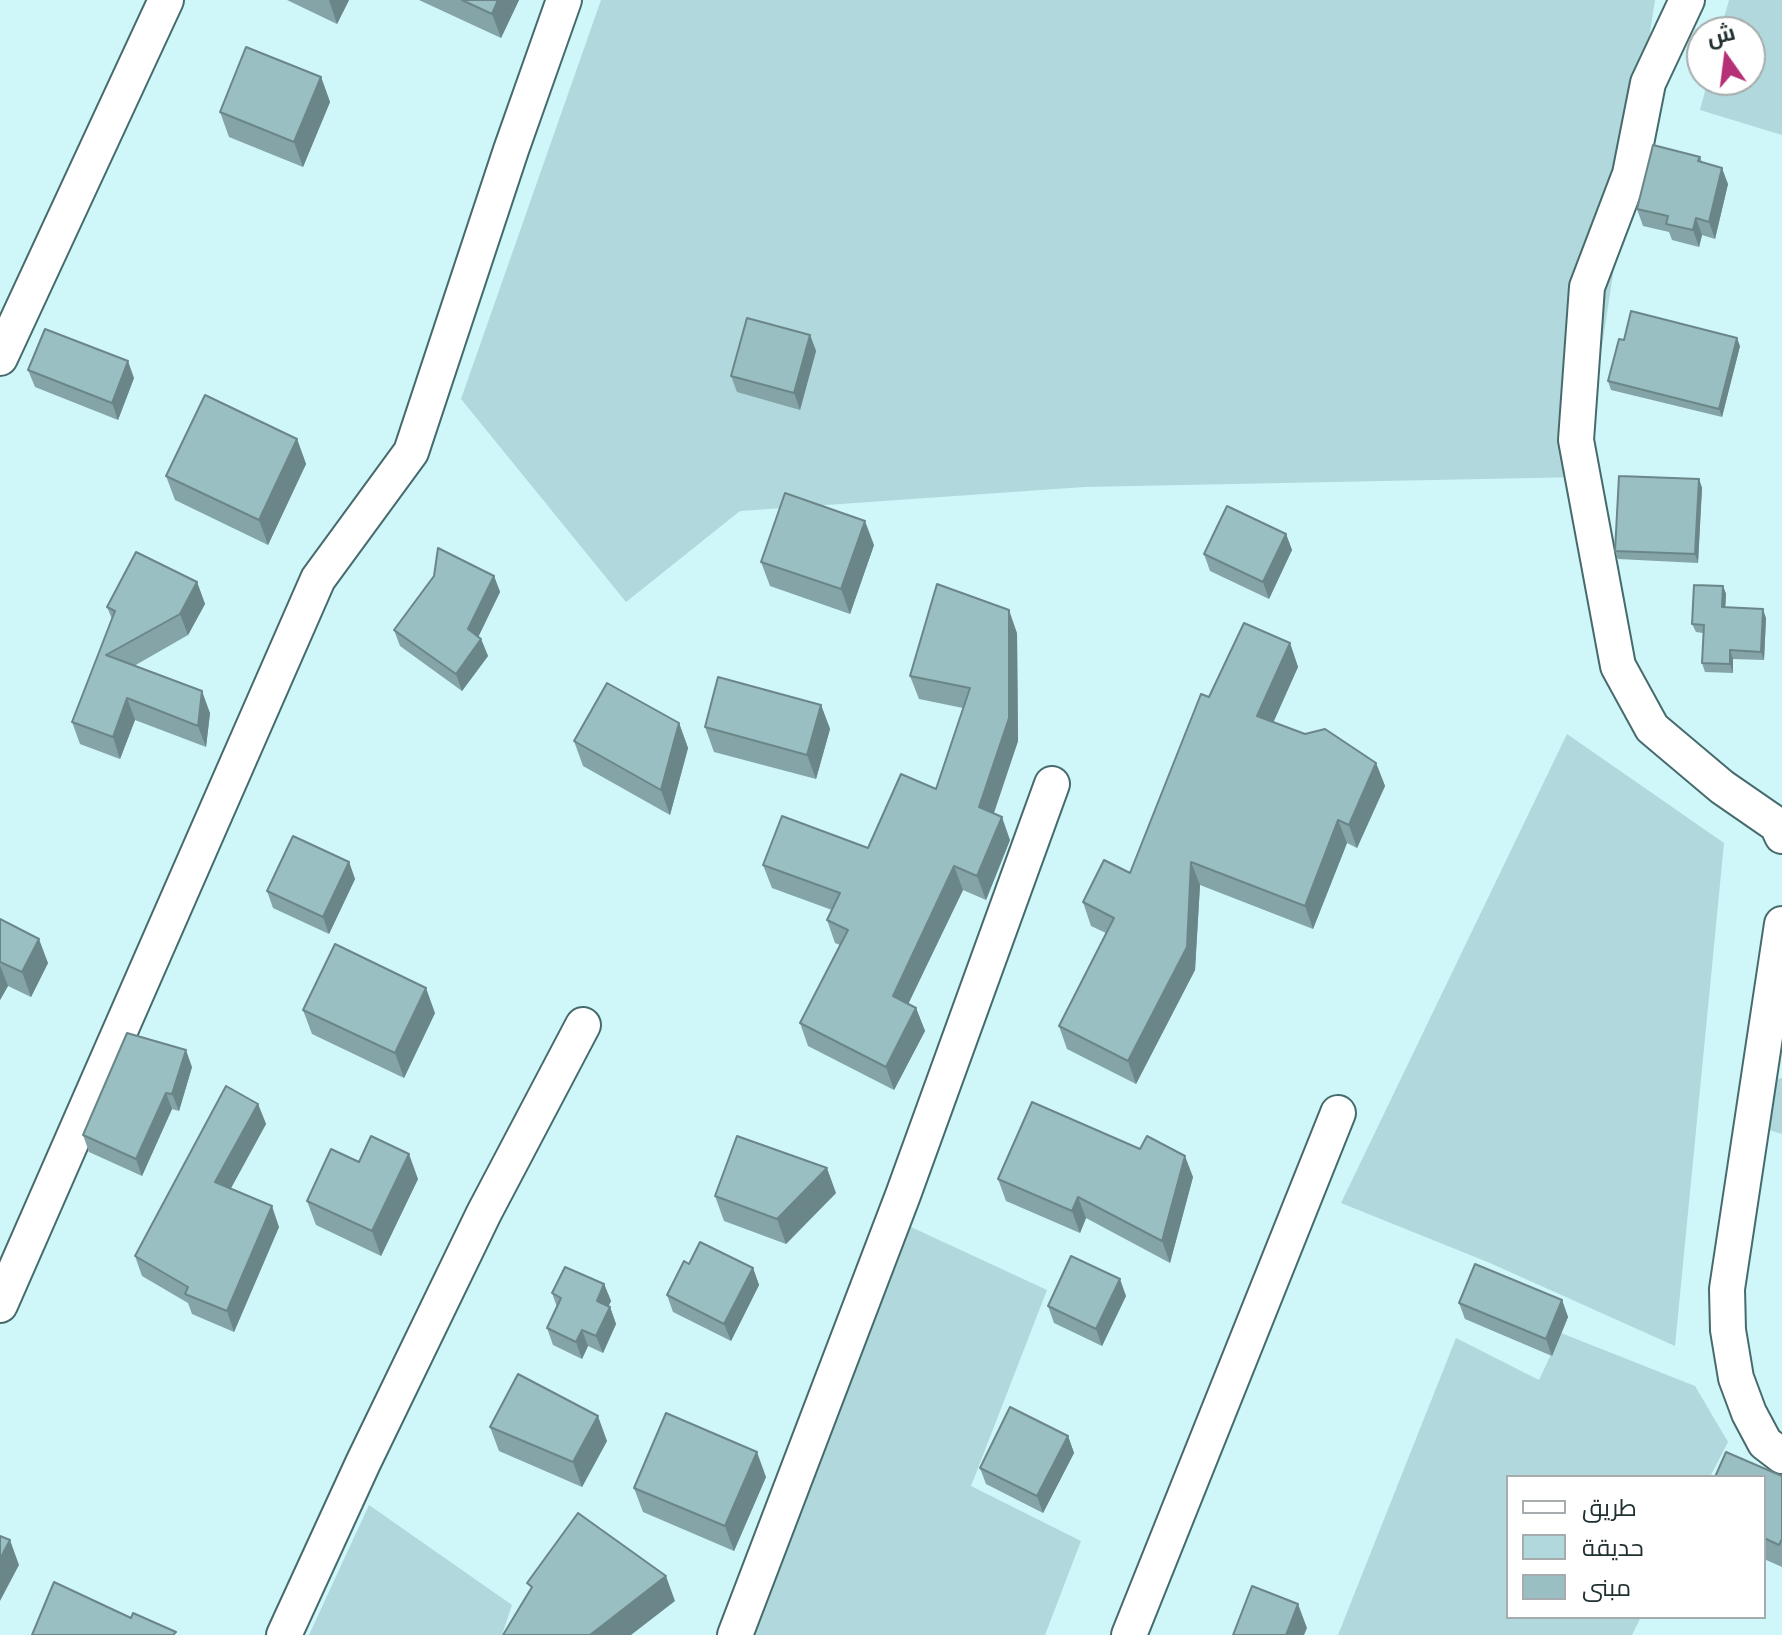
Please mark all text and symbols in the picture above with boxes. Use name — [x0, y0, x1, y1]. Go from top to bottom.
north arrow — [1686, 16, 1766, 96]
text: ش — [1704, 18, 1738, 51]
legend — [1506, 1475, 1766, 1619]
text: طريق — [1582, 1492, 1637, 1521]
text: حديقة — [1582, 1532, 1644, 1561]
text: مبنى — [1582, 1572, 1631, 1601]

